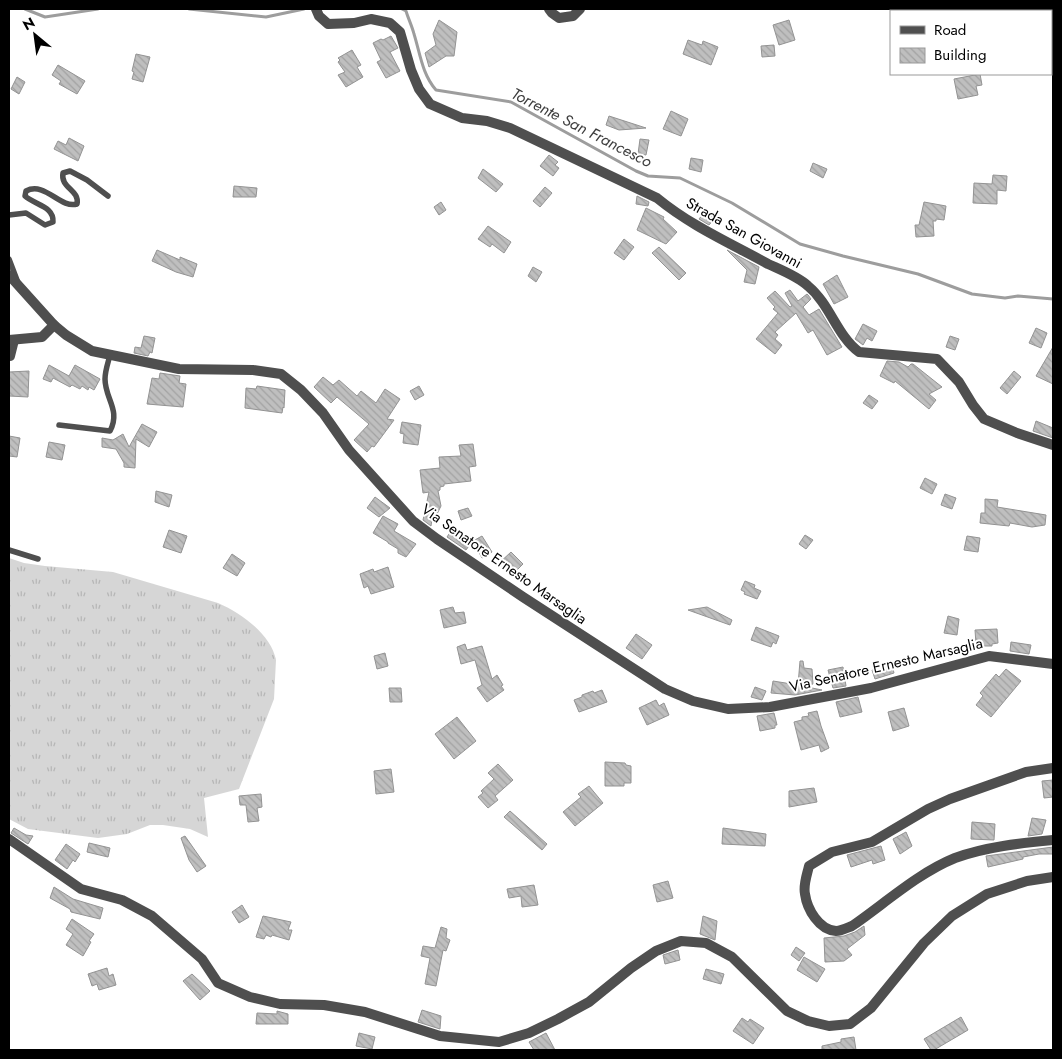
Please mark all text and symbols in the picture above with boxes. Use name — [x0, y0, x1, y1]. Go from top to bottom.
north arrow — [10, 10, 60, 60]
legend — [890, 10, 1052, 75]
text: N — [19, 12, 38, 35]
text: Road — [934, 19, 966, 41]
text: Building — [934, 44, 986, 66]
water label: Torrente San Francesco — [508, 82, 656, 173]
street label: Strada San Giovanni — [682, 192, 806, 274]
street label: Via Senatore Ernesto Marsaglia — [417, 498, 591, 630]
street label: Via Senatore Ernesto Marsaglia — [787, 632, 985, 698]

